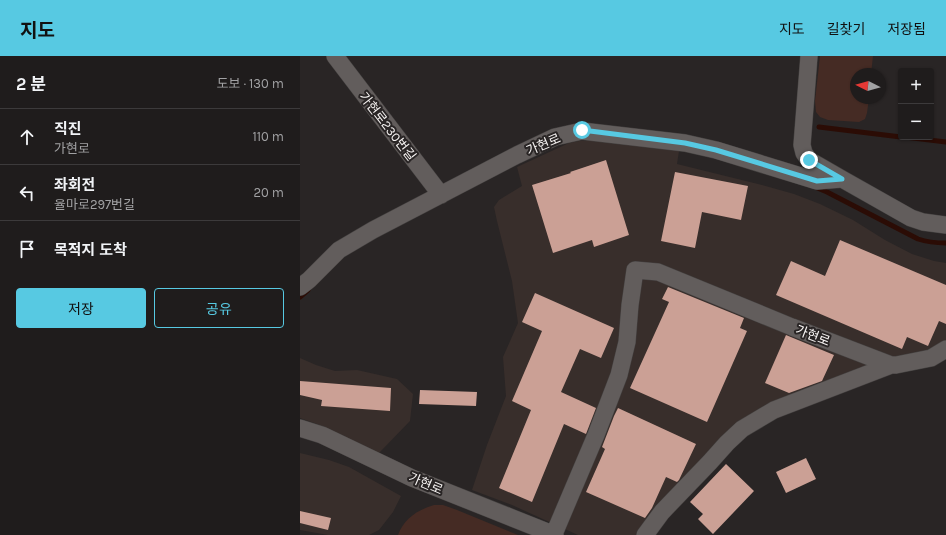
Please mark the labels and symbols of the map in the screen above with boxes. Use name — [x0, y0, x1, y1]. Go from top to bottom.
north arrow — [850, 68, 886, 104]
street label: 가현로230번길 — [356, 89, 419, 164]
route start — [573, 121, 591, 139]
street label: 가현로 — [524, 131, 563, 158]
route end — [800, 151, 818, 169]
street label: 가현로 — [793, 322, 832, 349]
street label: 가현로 — [406, 470, 445, 497]

